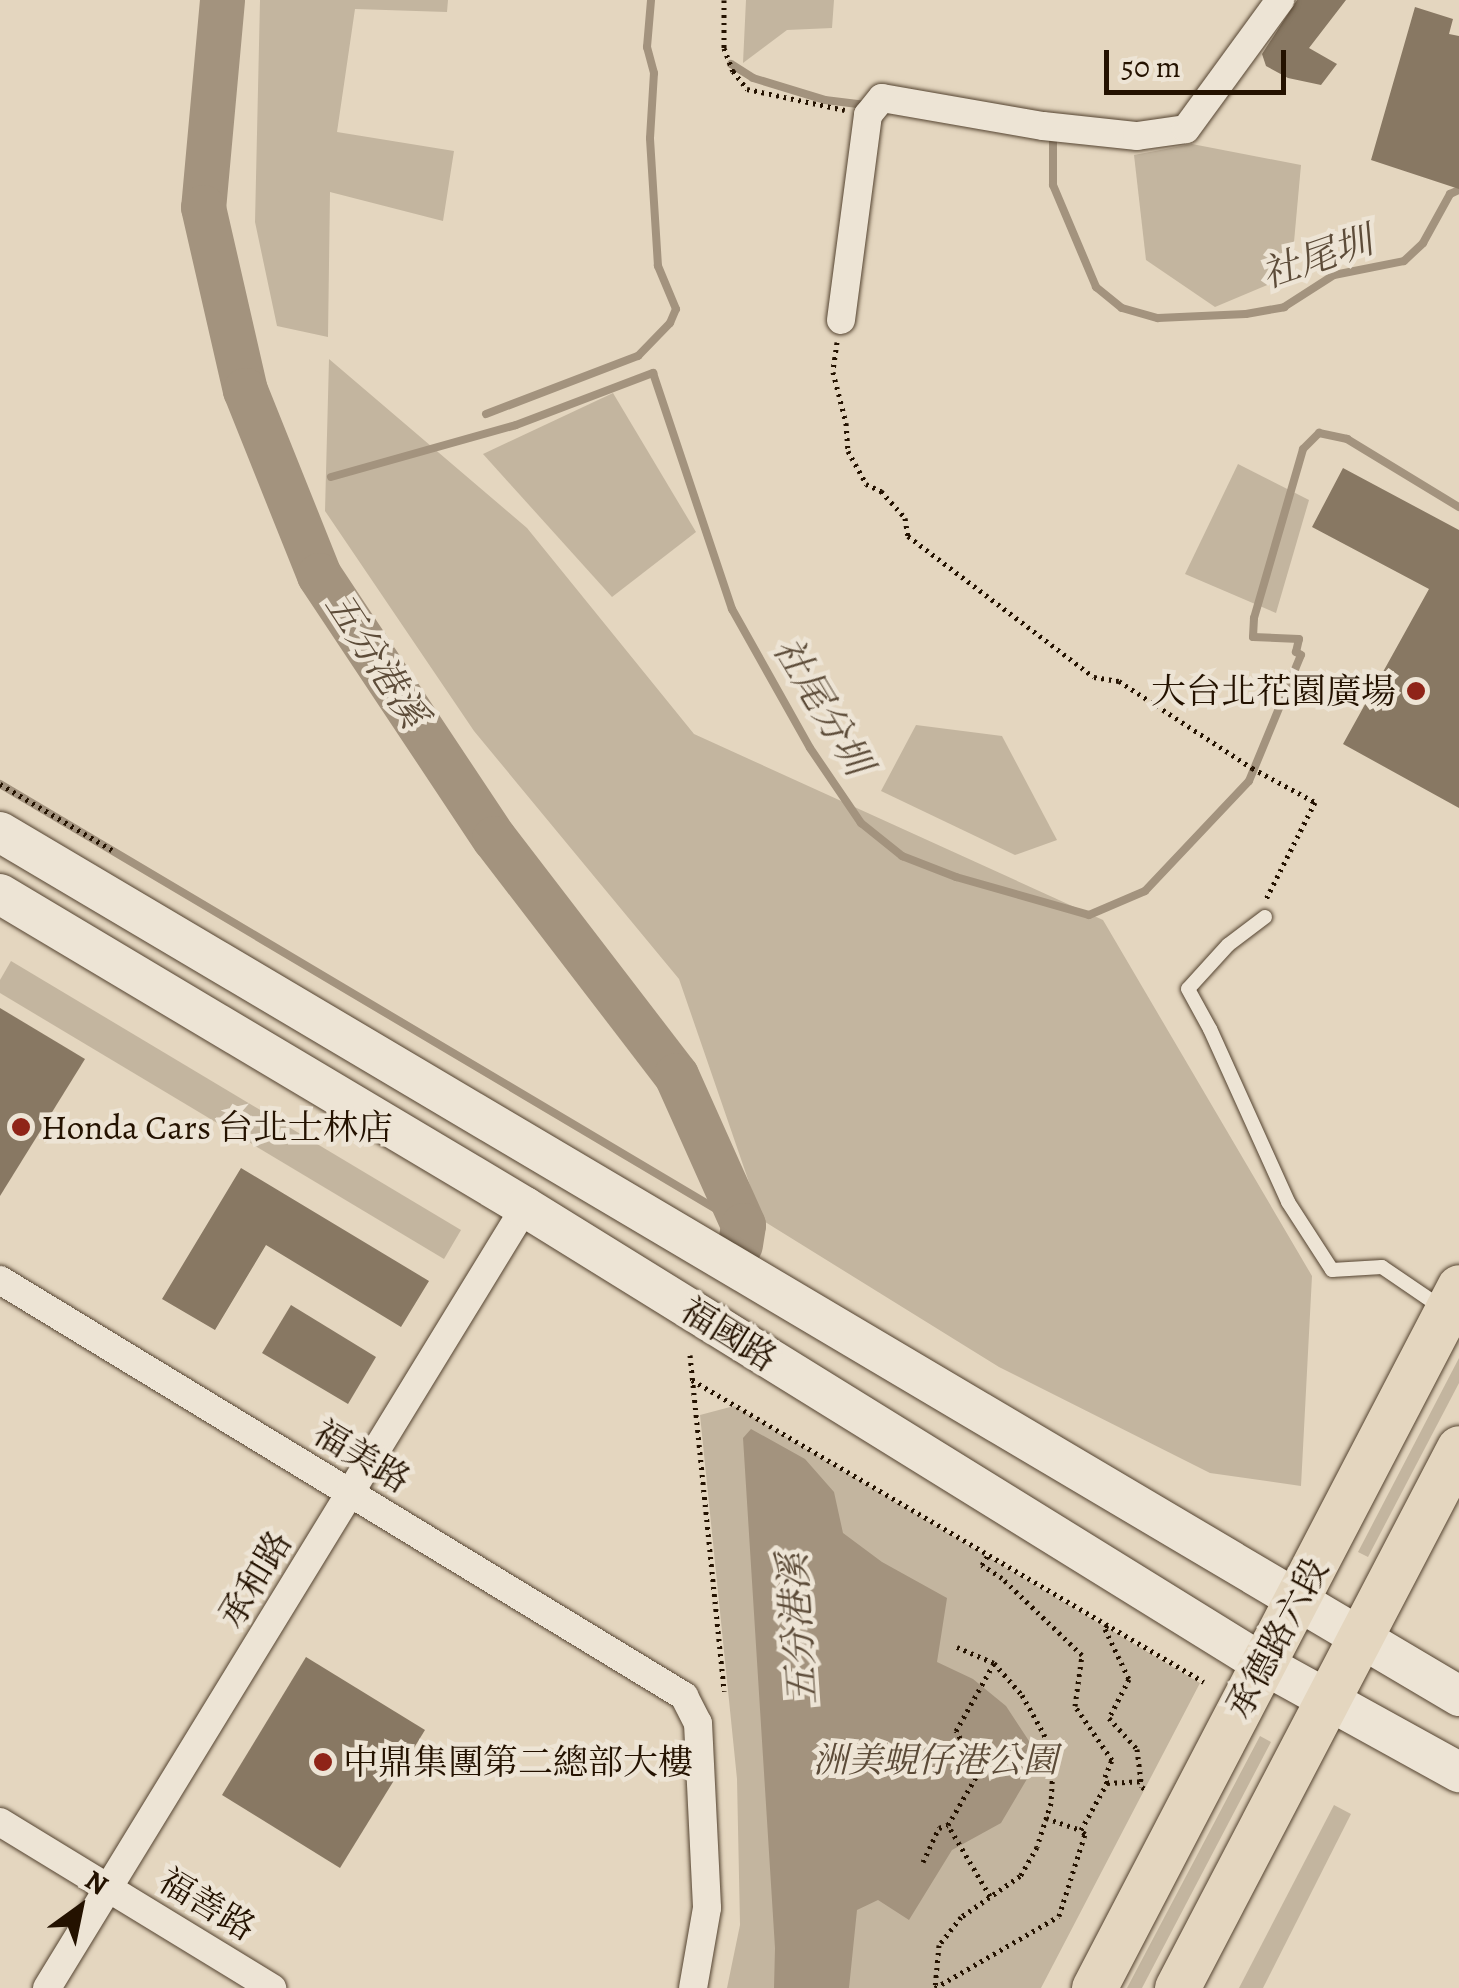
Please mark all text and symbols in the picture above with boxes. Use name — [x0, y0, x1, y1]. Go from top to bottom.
scale bar — [1109, 30, 1292, 92]
text: 50 m — [1121, 47, 1181, 87]
water label: 社尾圳 — [1256, 218, 1378, 298]
water label: 五分港溪 — [315, 584, 437, 736]
water label: 社尾分圳 — [763, 629, 881, 783]
place label: 大台北花園廣場 — [1151, 670, 1396, 712]
marker: 大台北花園廣場 — [1405, 680, 1427, 702]
place label: Honda Cars 台北士林店 — [41, 1106, 393, 1148]
marker: Honda Cars 台北士林店 — [10, 1116, 32, 1138]
street label: 福國路 — [673, 1288, 785, 1380]
street label: 福美路 — [306, 1411, 418, 1501]
street label: 承和路 — [210, 1523, 300, 1635]
street label: 承德路六段 — [1217, 1551, 1337, 1725]
water label: 五分港溪 — [770, 1552, 826, 1706]
park label: 洲美蜆仔港公園 — [813, 1739, 1057, 1781]
place label: 中鼎集團第二總部大樓 — [343, 1741, 693, 1783]
marker: 中鼎集團第二總部大樓 — [312, 1751, 334, 1773]
north arrow — [30, 1858, 130, 1958]
street label: 福善路 — [151, 1859, 263, 1949]
text: N — [77, 1861, 115, 1904]

